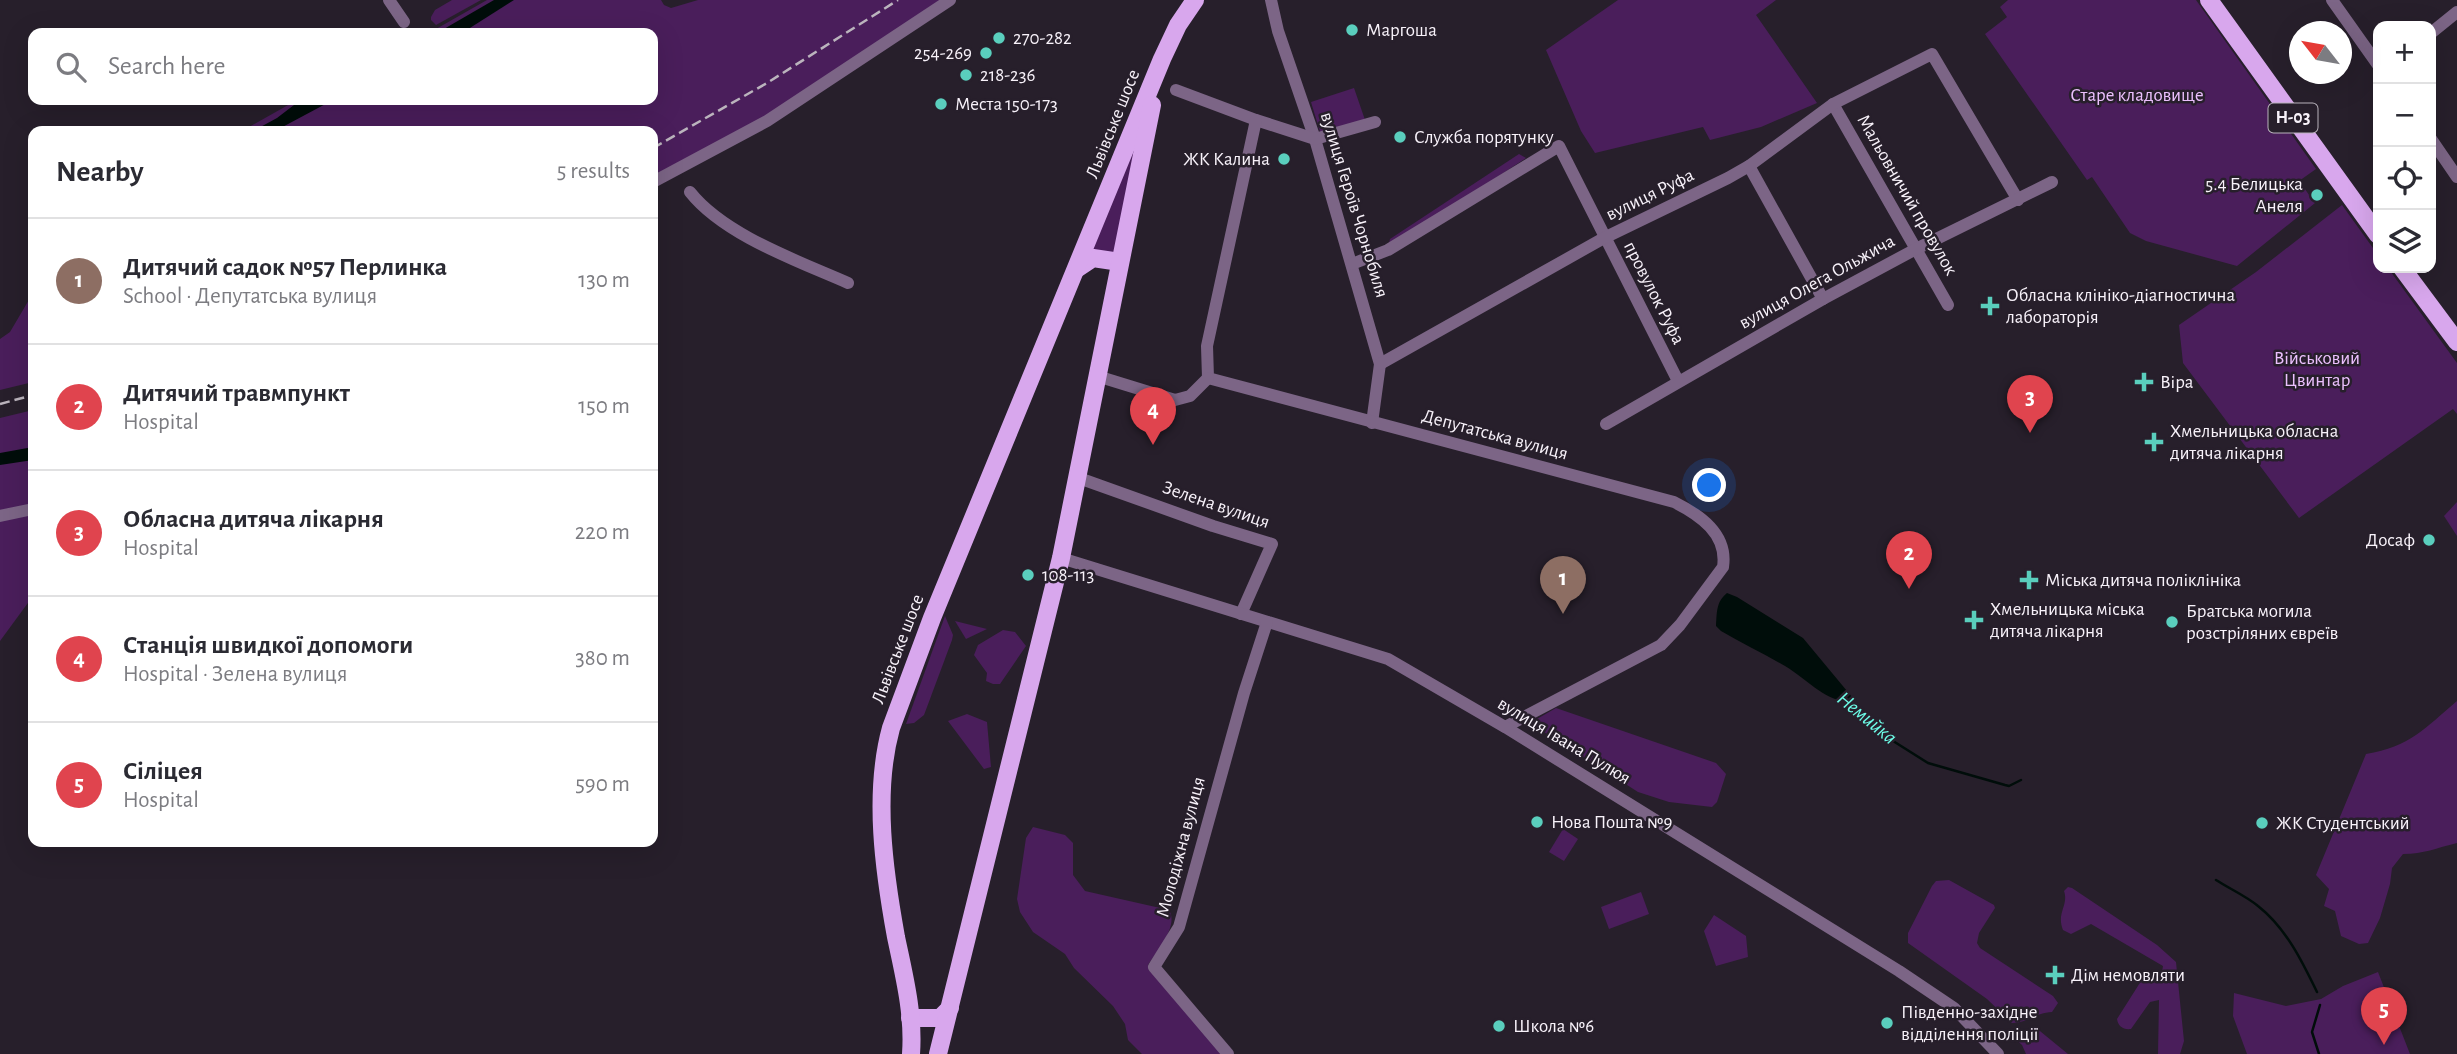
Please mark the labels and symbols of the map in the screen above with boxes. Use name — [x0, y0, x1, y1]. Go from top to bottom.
place label: Маргоша — [1366, 21, 1437, 40]
north arrow — [2289, 21, 2352, 84]
marker: Маргоша — [1344, 22, 1360, 38]
place label: 270-282 — [1013, 29, 1072, 48]
marker: 270-282 — [991, 30, 1007, 46]
place label: 254-269 — [914, 44, 972, 63]
marker: 254-269 — [978, 45, 994, 61]
place label: 218-236 — [980, 66, 1035, 85]
marker: 218-236 — [958, 67, 974, 83]
street label: Львівське шосе — [1083, 67, 1143, 181]
park label: Старе кладовище — [2070, 86, 2204, 105]
place label: Места 150-173 — [955, 95, 1058, 114]
marker: Места 150-173 — [933, 96, 949, 112]
road number: Н-03 — [2268, 104, 2318, 132]
street label: вулиця Героїв Чорнобиля — [1317, 110, 1391, 300]
street label: Мальовничий провулок — [1853, 111, 1961, 279]
place label: Служба порятунку — [1414, 128, 1554, 147]
marker: Служба порятунку — [1392, 129, 1408, 145]
place label: ЖК Калина — [1183, 150, 1270, 169]
marker: ЖК Калина — [1276, 151, 1292, 167]
street label: вулиця Руфа — [1603, 165, 1697, 224]
place label: 5.4 Белицька Анеля — [2205, 175, 2303, 216]
marker: 5.4 Белицька Анеля — [2309, 187, 2325, 203]
street label: вулиця Олега Ольжича — [1736, 231, 1898, 333]
street label: провулок Руфа — [1620, 238, 1688, 348]
place label: Обласна клініко-діагностична лабораторія — [2006, 286, 2236, 327]
marker: Обласна клініко-діагностична лабораторія — [1980, 296, 2000, 316]
park label: Військовий Цвинтар — [2274, 349, 2360, 390]
marker: Віра — [2134, 372, 2154, 392]
place label: Віра — [2160, 373, 2194, 392]
pin: 3 — [2007, 375, 2053, 433]
pin: 4 — [1130, 387, 1176, 445]
street label: Депутатська вулиця — [1420, 406, 1570, 464]
place label: Хмельницька обласна дитяча лікарня — [2170, 422, 2339, 463]
marker: Хмельницька обласна дитяча лікарня — [2144, 432, 2164, 452]
your location — [1692, 468, 1726, 502]
street label: Зелена вулиця — [1160, 478, 1272, 532]
pin: 2 — [1886, 531, 1932, 589]
place label: Досаф — [2366, 531, 2415, 550]
marker: Досаф — [2421, 532, 2437, 548]
pin: 1 — [1540, 556, 1586, 614]
place label: 108-113 — [1042, 566, 1094, 585]
marker: 108-113 — [1020, 567, 1036, 583]
marker: Міська дитяча поліклініка — [2019, 570, 2039, 590]
place label: Міська дитяча поліклініка — [2045, 571, 2241, 590]
street label: Львівське шосе — [868, 592, 928, 706]
place label: Хмельницька міська дитяча лікарня — [1990, 600, 2145, 641]
place label: Братська могила розстріляних євреїв — [2186, 602, 2339, 643]
marker: Хмельницька міська дитяча лікарня — [1964, 610, 1984, 630]
marker: Братська могила розстріляних євреїв — [2164, 614, 2180, 630]
water label: Немийка — [1833, 688, 1901, 748]
street label: вулиця Івана Пулюя — [1494, 694, 1634, 788]
street label: Молодіжна вулиця — [1153, 775, 1209, 919]
place label: Нова Пошта №9 — [1551, 813, 1672, 832]
marker: Нова Пошта №9 — [1529, 814, 1545, 830]
place label: ЖК Студентський — [2276, 814, 2410, 833]
marker: ЖК Студентський — [2254, 815, 2270, 831]
marker: Дім немовляти — [2045, 965, 2065, 985]
place label: Дім немовляти — [2071, 966, 2185, 985]
pin: 5 — [2361, 987, 2407, 1045]
place label: Південно-західне відділення поліції — [1901, 1003, 2039, 1044]
marker: Південно-західне відділення поліції — [1879, 1015, 1895, 1031]
place label: Школа №6 — [1513, 1017, 1594, 1036]
marker: Школа №6 — [1491, 1018, 1507, 1034]

